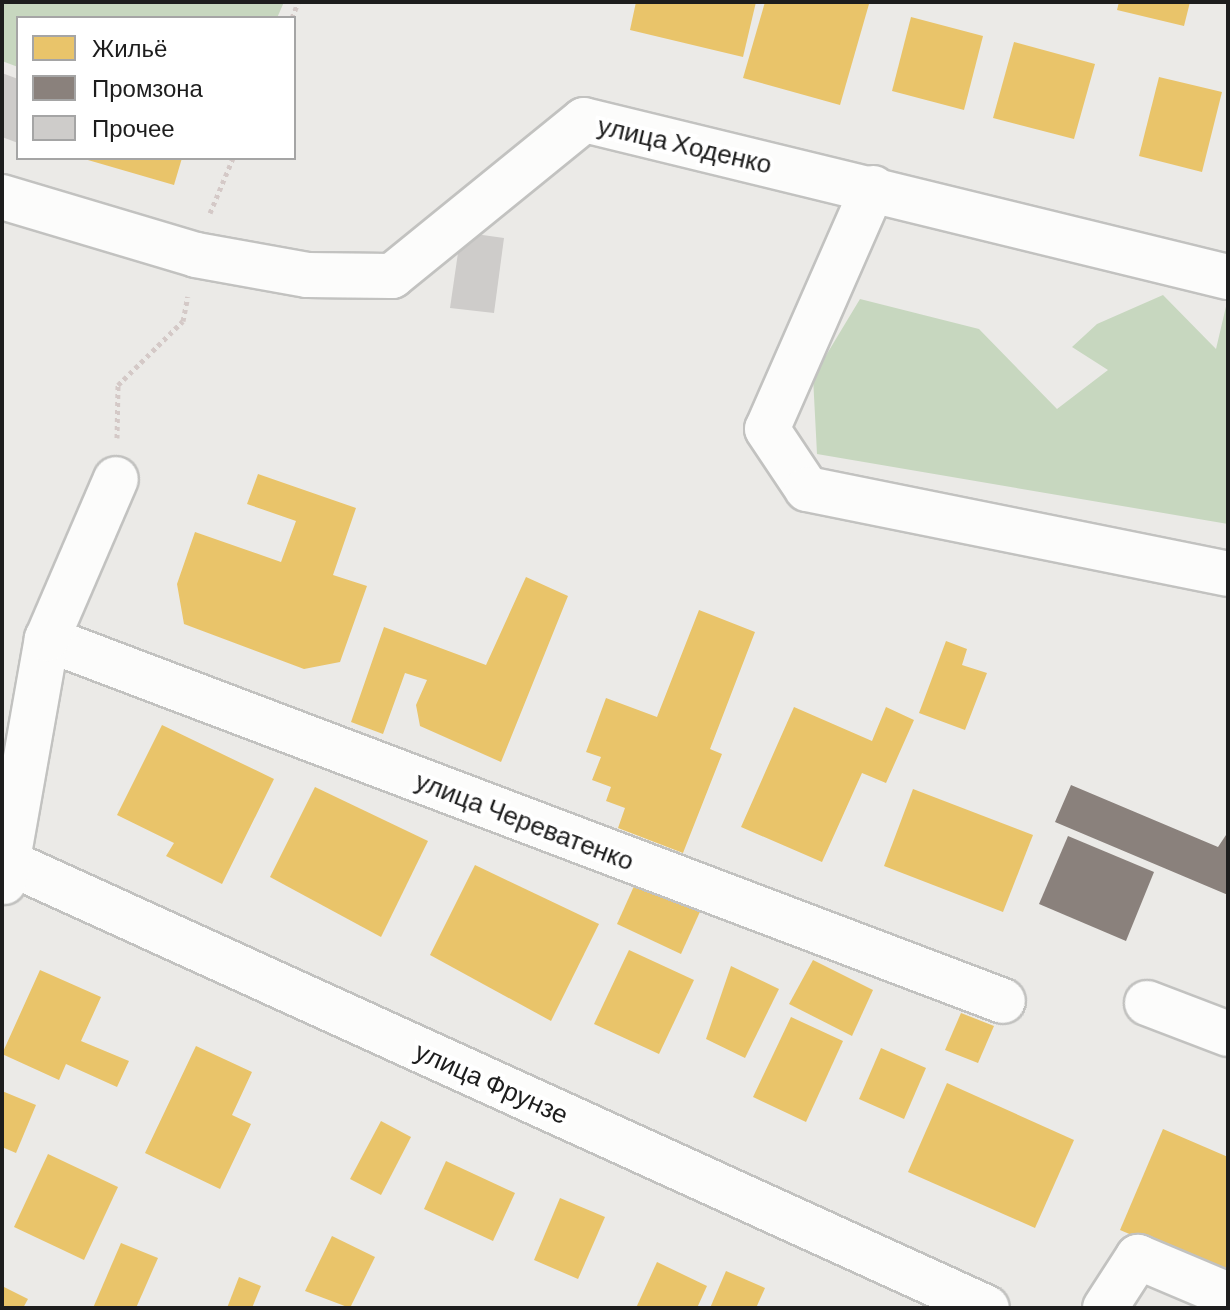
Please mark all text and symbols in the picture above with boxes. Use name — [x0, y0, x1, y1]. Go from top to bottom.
legend — [16, 16, 296, 160]
text: Жильё — [92, 33, 167, 62]
text: Промзона — [92, 73, 203, 102]
street label: улица Ходенко — [595, 109, 775, 179]
text: Прочее — [92, 113, 175, 142]
street label: улица Череватенко — [411, 764, 639, 876]
street label: улица Фрунзе — [411, 1034, 573, 1130]

